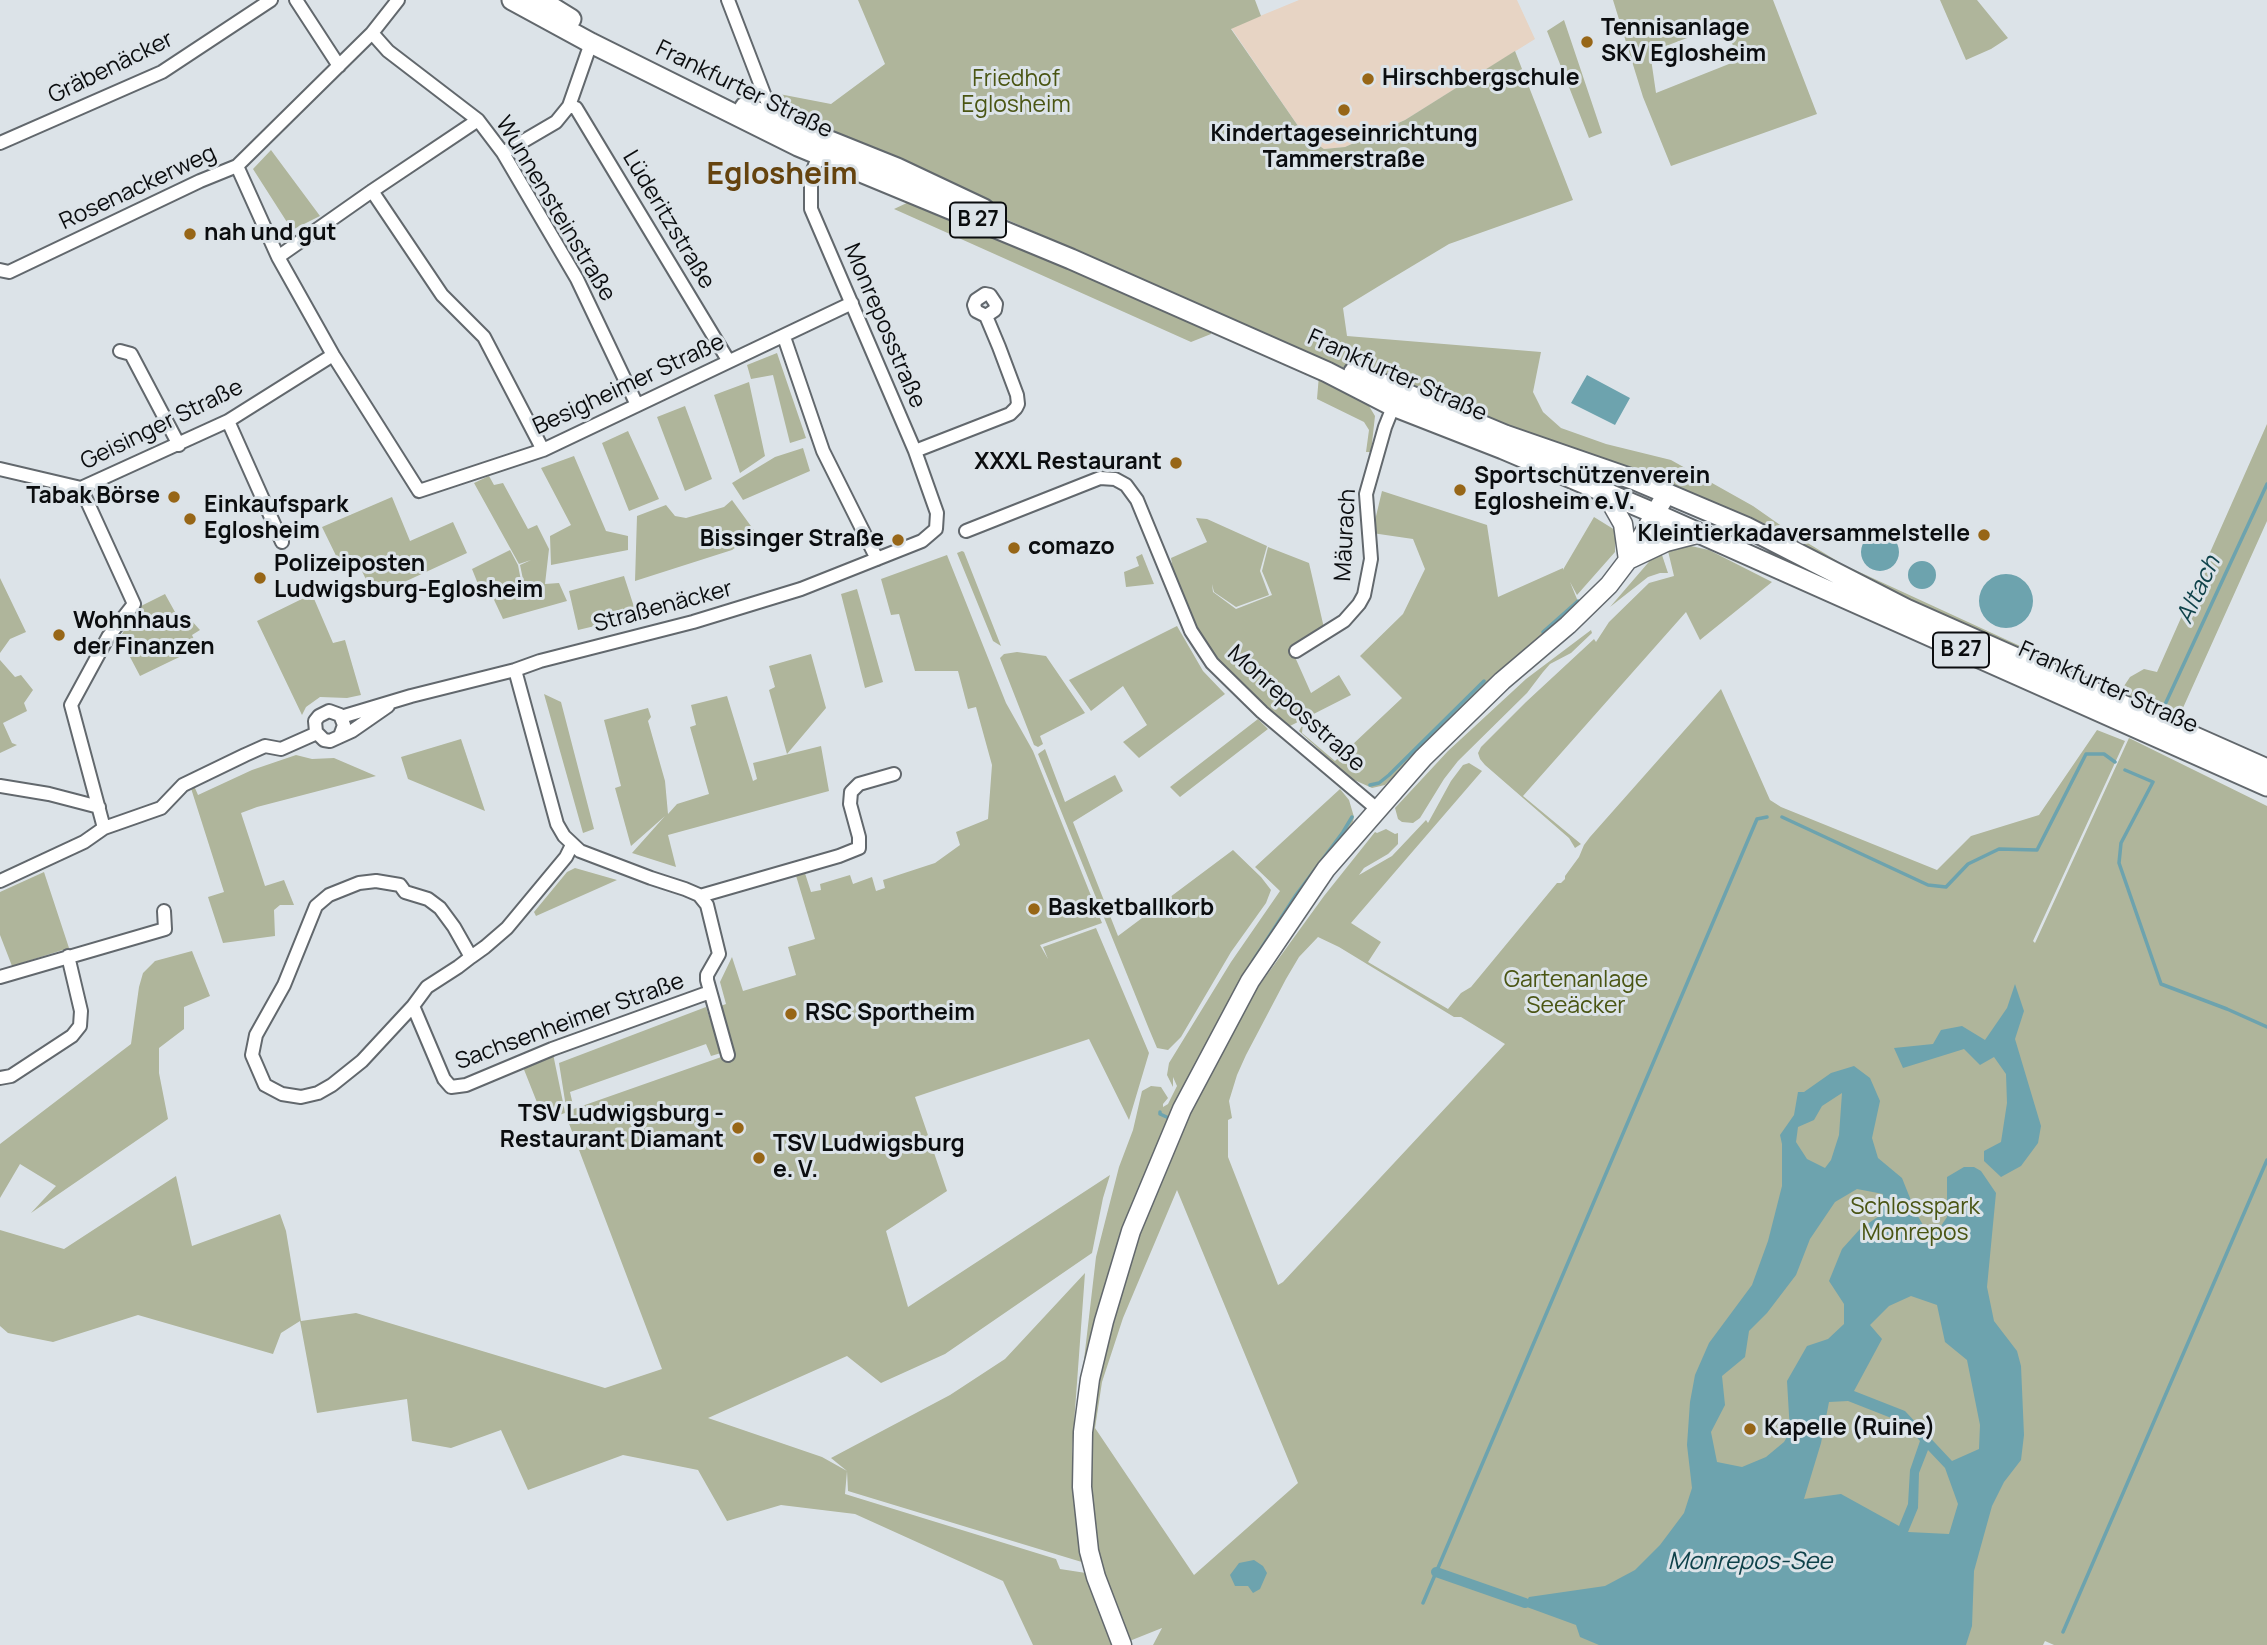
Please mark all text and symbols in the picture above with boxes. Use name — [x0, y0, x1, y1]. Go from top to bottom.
place label: Tennisanlage SKV Eglosheim — [1601, 15, 1766, 69]
street label: Gräbenäcker — [44, 26, 178, 110]
marker: Tennisanlage SKV Eglosheim — [1579, 34, 1595, 50]
street label: Frankfurter Straße — [651, 35, 837, 145]
place label: Hirschbergschule — [1382, 65, 1580, 93]
park label: Friedhof Eglosheim — [961, 66, 1071, 120]
marker: Hirschbergschule — [1360, 71, 1376, 87]
marker: Kindertageseinrichtung Tammerstraße — [1336, 102, 1352, 118]
street label: Wunnensteinstraße — [489, 112, 621, 306]
place label: Kindertageseinrichtung Tammerstraße — [1210, 121, 1478, 175]
street label: Rosenackerweg — [55, 140, 221, 236]
street label: Lüderitzstraße — [616, 146, 720, 294]
district label: Eglosheim — [706, 158, 858, 194]
road number: B 27 — [950, 202, 1006, 238]
place label: nah und gut — [204, 220, 337, 248]
marker: nah und gut — [182, 226, 198, 242]
street label: Monreposstraße — [837, 240, 931, 412]
street label: Frankfurter Straße — [1303, 324, 1491, 428]
street label: Besigheimer Straße — [529, 329, 729, 441]
street label: Geisinger Straße — [76, 374, 248, 476]
place label: XXXL Restaurant — [974, 449, 1162, 477]
marker: XXXL Restaurant — [1168, 455, 1184, 471]
place label: Sportschützenverein Eglosheim e.V. — [1474, 463, 1710, 517]
marker: Sportschützenverein Eglosheim e.V. — [1452, 482, 1468, 498]
place label: Tabak Börse — [26, 483, 160, 511]
street label: Mäurach — [1330, 488, 1362, 582]
marker: Tabak Börse — [166, 489, 182, 505]
place label: Einkaufspark Eglosheim — [204, 492, 348, 546]
marker: Einkaufspark Eglosheim — [182, 511, 198, 527]
place label: Kleintierkadaversammelstelle — [1638, 521, 1970, 549]
place label: Bissinger Straße — [700, 526, 884, 554]
marker: Kleintierkadaversammelstelle — [1976, 527, 1992, 543]
marker: Bissinger Straße — [890, 532, 906, 548]
place label: comazo — [1028, 534, 1115, 562]
marker: comazo — [1006, 540, 1022, 556]
place label: Polizeiposten Ludwigsburg-Eglosheim — [274, 551, 543, 605]
water label: Altach — [2171, 552, 2227, 628]
marker: Polizeiposten Ludwigsburg-Eglosheim — [252, 570, 268, 586]
street label: Straßenäcker — [590, 575, 736, 639]
place label: Wohnhaus der Finanzen — [73, 608, 215, 662]
marker: Wohnhaus der Finanzen — [51, 627, 67, 643]
road number: B 27 — [1933, 632, 1989, 668]
street label: Frankfurter Straße — [2014, 636, 2202, 740]
street label: Monreposstraße — [1221, 640, 1371, 778]
place label: Basketballkorb — [1048, 895, 1214, 923]
marker: Basketballkorb — [1026, 901, 1042, 917]
park label: Gartenanlage Seeäcker — [1504, 967, 1648, 1021]
street label: Sachsenheimer Straße — [452, 968, 688, 1076]
place label: RSC Sportheim — [805, 1000, 975, 1028]
marker: RSC Sportheim — [783, 1006, 799, 1022]
place label: TSV Ludwigsburg - Restaurant Diamant — [500, 1101, 724, 1155]
marker: TSV Ludwigsburg - Restaurant Diamant — [730, 1120, 746, 1136]
place label: TSV Ludwigsburg e. V. — [773, 1131, 965, 1185]
marker: TSV Ludwigsburg e. V. — [751, 1150, 767, 1166]
park label: Schlosspark Monrepos — [1850, 1194, 1980, 1248]
place label: Kapelle (Ruine) — [1764, 1415, 1935, 1443]
marker: Kapelle (Ruine) — [1742, 1421, 1758, 1437]
water label: Monrepos-See — [1668, 1548, 1832, 1576]

